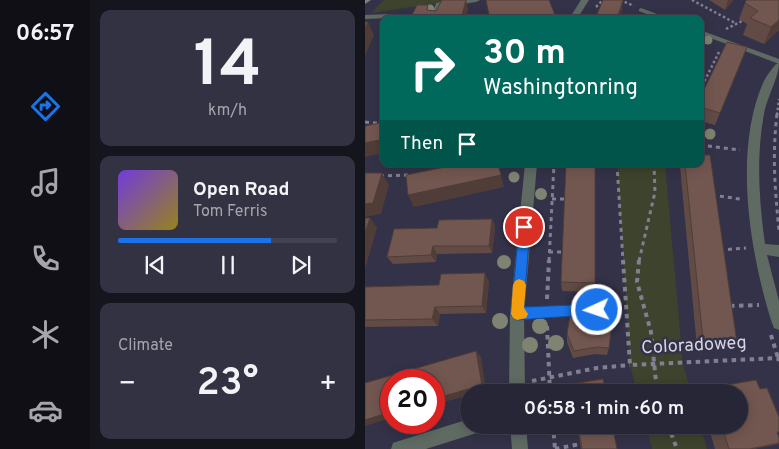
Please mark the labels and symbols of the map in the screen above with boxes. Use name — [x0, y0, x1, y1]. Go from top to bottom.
pin — [503, 206, 545, 248]
position arrow — [570, 283, 622, 335]
street label: Coloradoweg — [641, 332, 747, 360]
speed limit sign: 20 — [380, 369, 445, 434]

